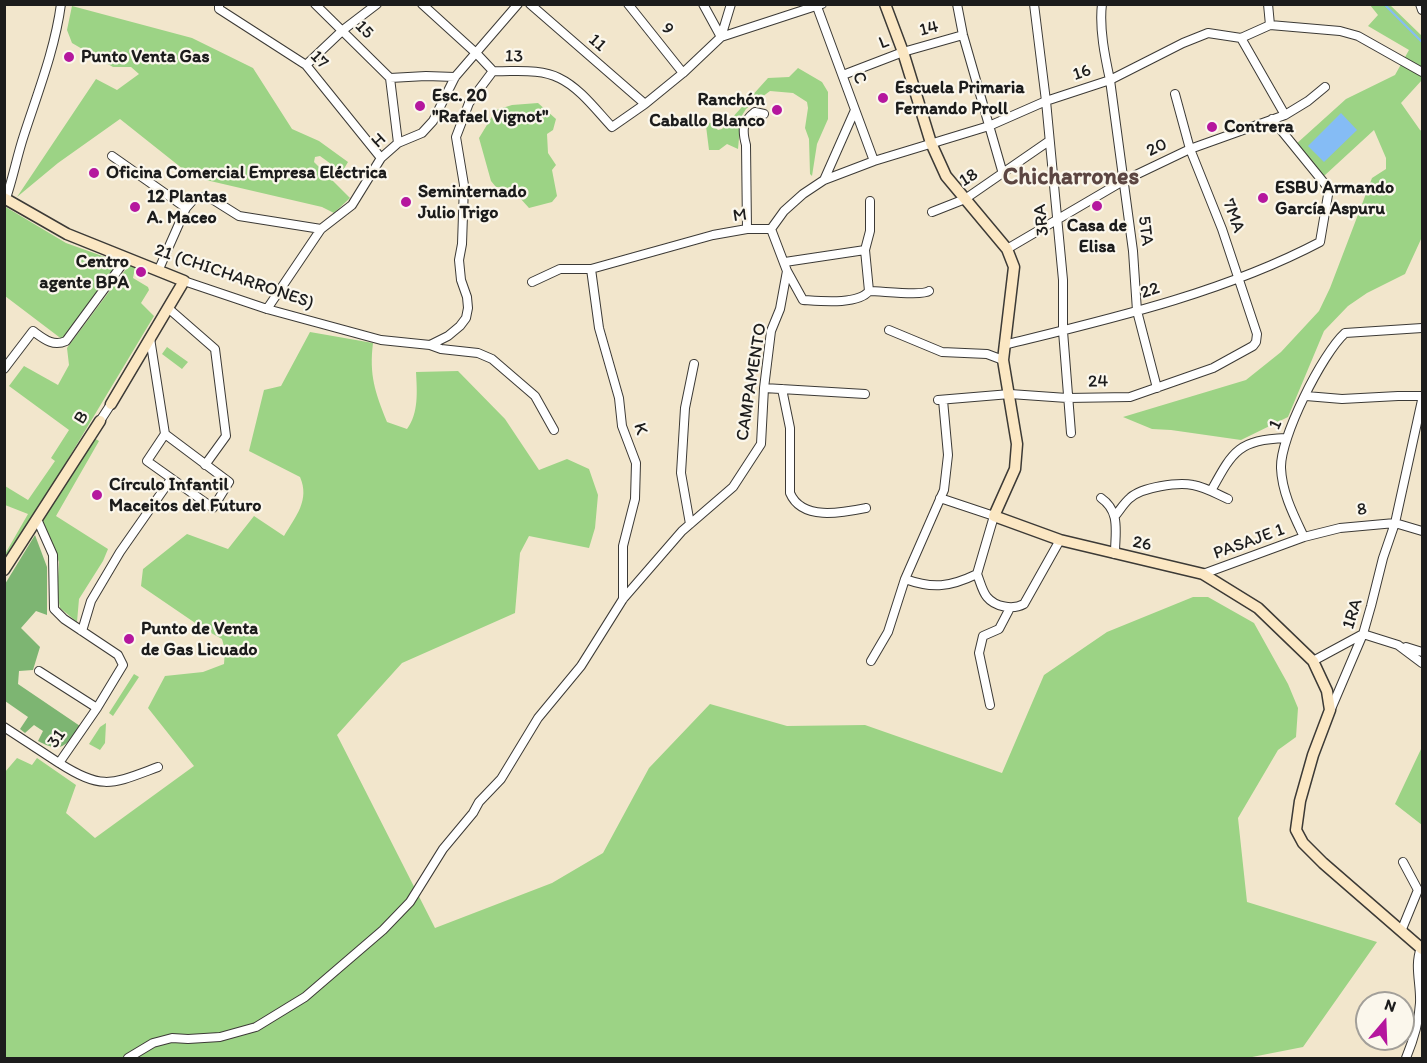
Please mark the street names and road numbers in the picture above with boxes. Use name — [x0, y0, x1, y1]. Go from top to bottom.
street label: 15 — [350, 16, 378, 44]
street label: 14 — [917, 16, 941, 42]
street label: 9 — [656, 19, 678, 39]
street label: 11 — [584, 29, 610, 57]
street label: L — [876, 31, 892, 55]
street label: 17 — [305, 46, 333, 74]
street label: 13 — [505, 46, 523, 68]
street label: 16 — [1070, 60, 1094, 86]
street label: C — [847, 69, 871, 87]
street label: H — [367, 129, 391, 153]
street label: 20 — [1143, 134, 1171, 162]
street label: 18 — [955, 164, 983, 192]
street label: 7MA — [1217, 196, 1249, 236]
street label: 3RA — [1030, 203, 1054, 237]
street label: M — [732, 204, 748, 228]
street label: 5TA — [1132, 215, 1158, 247]
street label: 21 (CHICHARRONES) — [151, 240, 317, 314]
street label: 22 — [1138, 278, 1162, 304]
street label: CAMPAMENTO — [732, 321, 772, 443]
street label: 24 — [1088, 371, 1108, 393]
street label: B — [70, 407, 94, 429]
street label: 1 — [1264, 417, 1288, 433]
street label: K — [628, 420, 652, 438]
street label: 8 — [1356, 499, 1368, 521]
street label: PASAJE 1 — [1211, 519, 1287, 565]
street label: 26 — [1130, 531, 1154, 557]
street label: 1RA — [1338, 596, 1368, 632]
street label: 31 — [43, 725, 71, 753]

